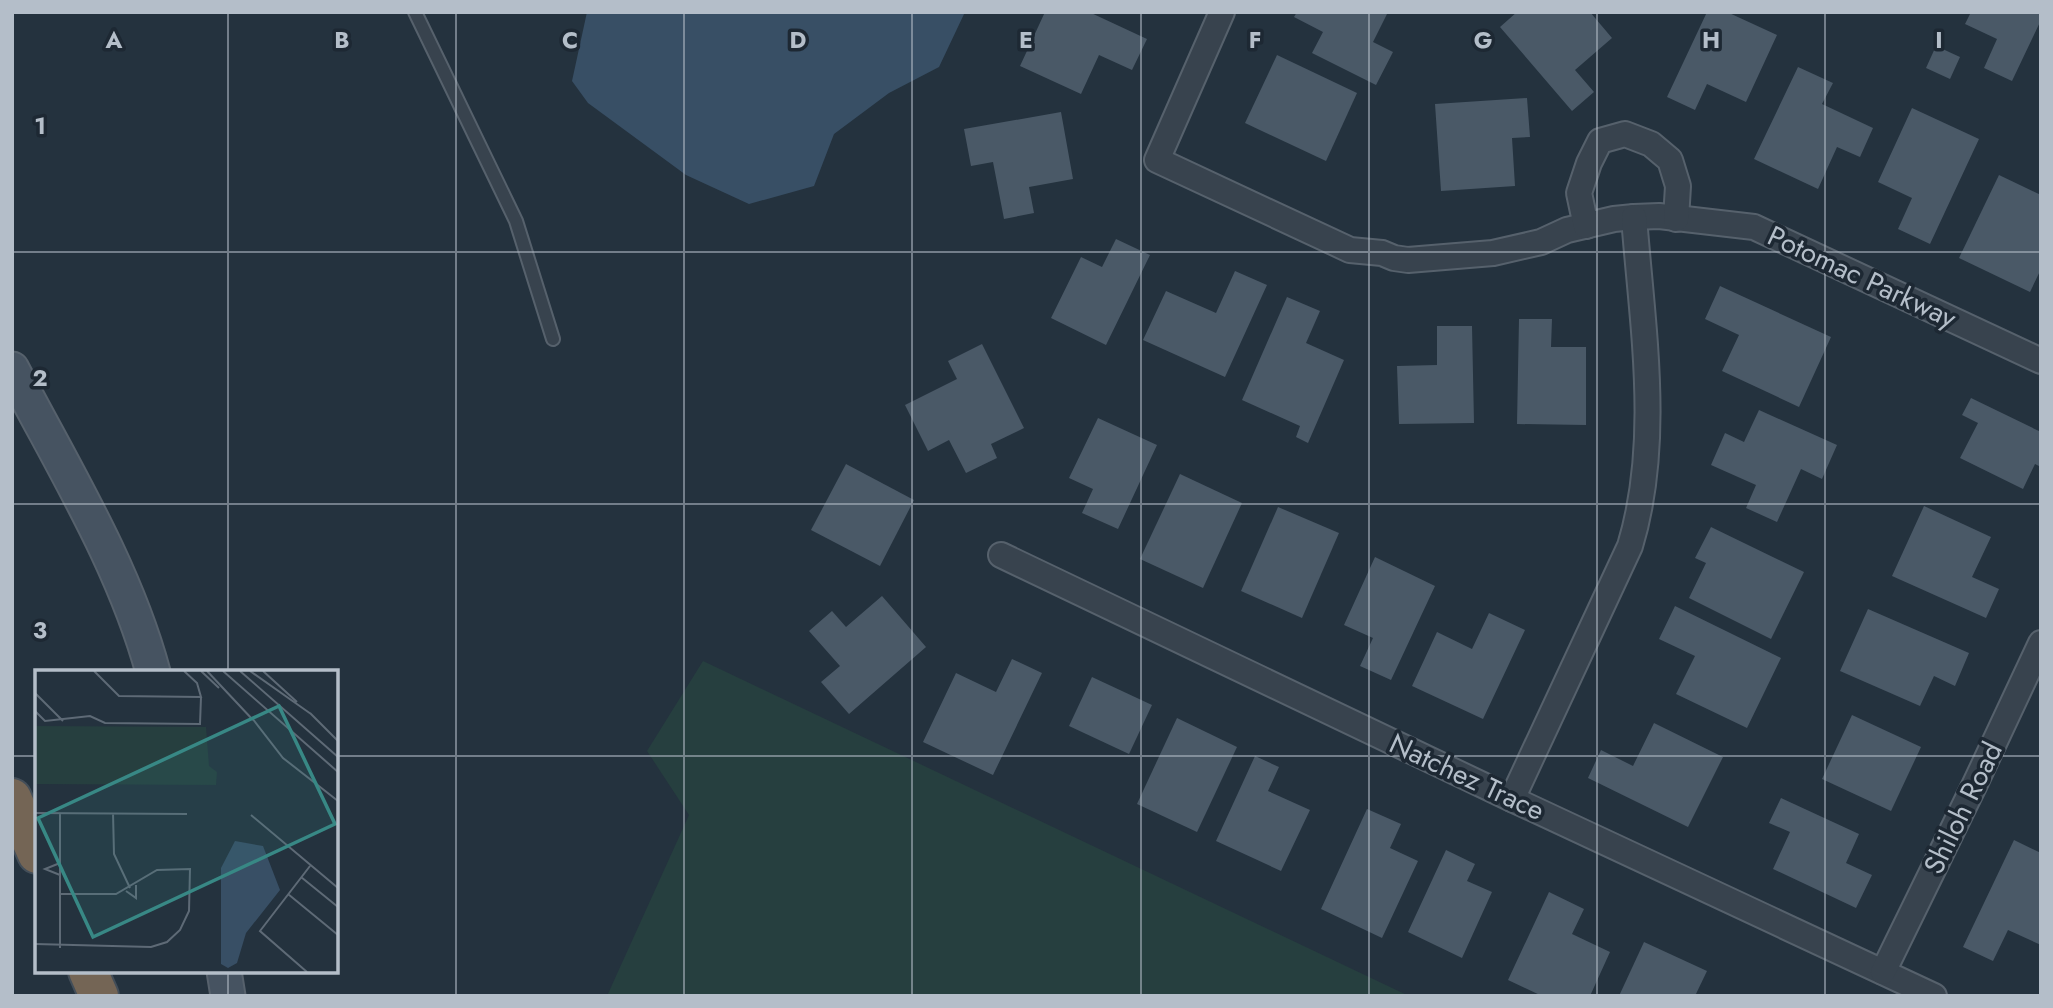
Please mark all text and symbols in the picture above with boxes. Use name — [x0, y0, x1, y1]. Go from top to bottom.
text: A — [105, 23, 123, 57]
text: B — [334, 23, 350, 57]
text: C — [562, 23, 578, 57]
text: D — [790, 23, 807, 57]
text: E — [1019, 23, 1033, 57]
text: F — [1249, 23, 1261, 57]
text: G — [1474, 23, 1492, 57]
text: H — [1702, 23, 1720, 57]
text: I — [1935, 23, 1943, 57]
text: 1 — [34, 109, 46, 143]
street label: Potomac Parkway — [1761, 215, 1964, 339]
text: 2 — [32, 361, 48, 395]
text: 3 — [33, 613, 47, 647]
inset map — [35, 670, 338, 973]
street label: Natchez Trace — [1383, 723, 1551, 831]
street label: Shiloh Road — [1913, 735, 2013, 881]

